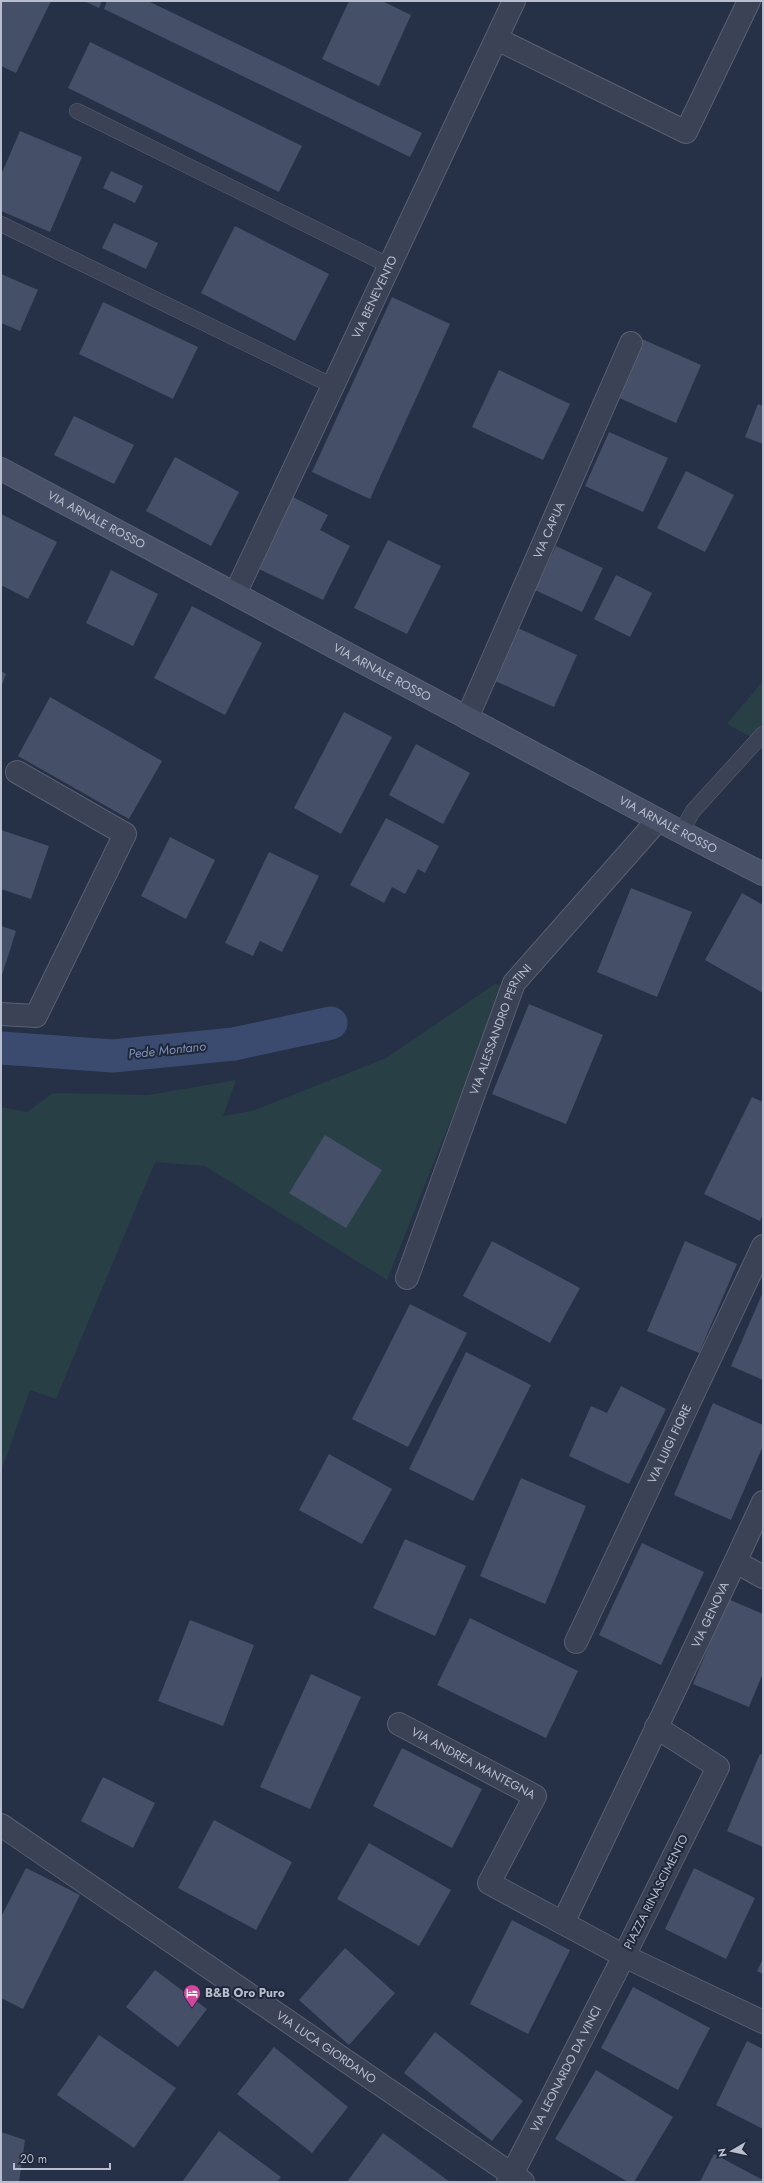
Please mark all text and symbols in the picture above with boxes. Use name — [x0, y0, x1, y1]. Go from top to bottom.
street label: VIA BENEVENTO — [347, 253, 402, 342]
street label: VIA ARNALE ROSSO — [44, 486, 148, 553]
street label: VIA CAPUA — [529, 499, 570, 561]
street label: VIA ARNALE ROSSO — [330, 639, 434, 706]
street label: VIA ARNALE ROSSO — [616, 791, 720, 858]
street label: VIA ALESSANDRO PERTINI — [465, 960, 536, 1098]
water label: Pede Montano — [127, 1036, 207, 1064]
street label: VIA LUIGI FIORE — [643, 1401, 696, 1487]
street label: VIA GENOVA — [687, 1578, 734, 1651]
street label: VIA ANDREA MANTEGNA — [408, 1723, 539, 1804]
street label: PIAZZA RINASCIMENTO — [619, 1831, 693, 1953]
hotel icon: B&B Oro Puro — [182, 1983, 202, 2008]
place label: B&B Oro Puro — [205, 1984, 285, 2002]
street label: VIA LEONARDO DA VINCI — [526, 2003, 606, 2135]
street label: VIA LUCA GIORDANO — [272, 2007, 380, 2088]
north arrow — [712, 2131, 752, 2171]
scale bar — [14, 2145, 110, 2171]
text: N — [714, 2147, 731, 2158]
text: 20 m — [20, 2150, 47, 2168]

